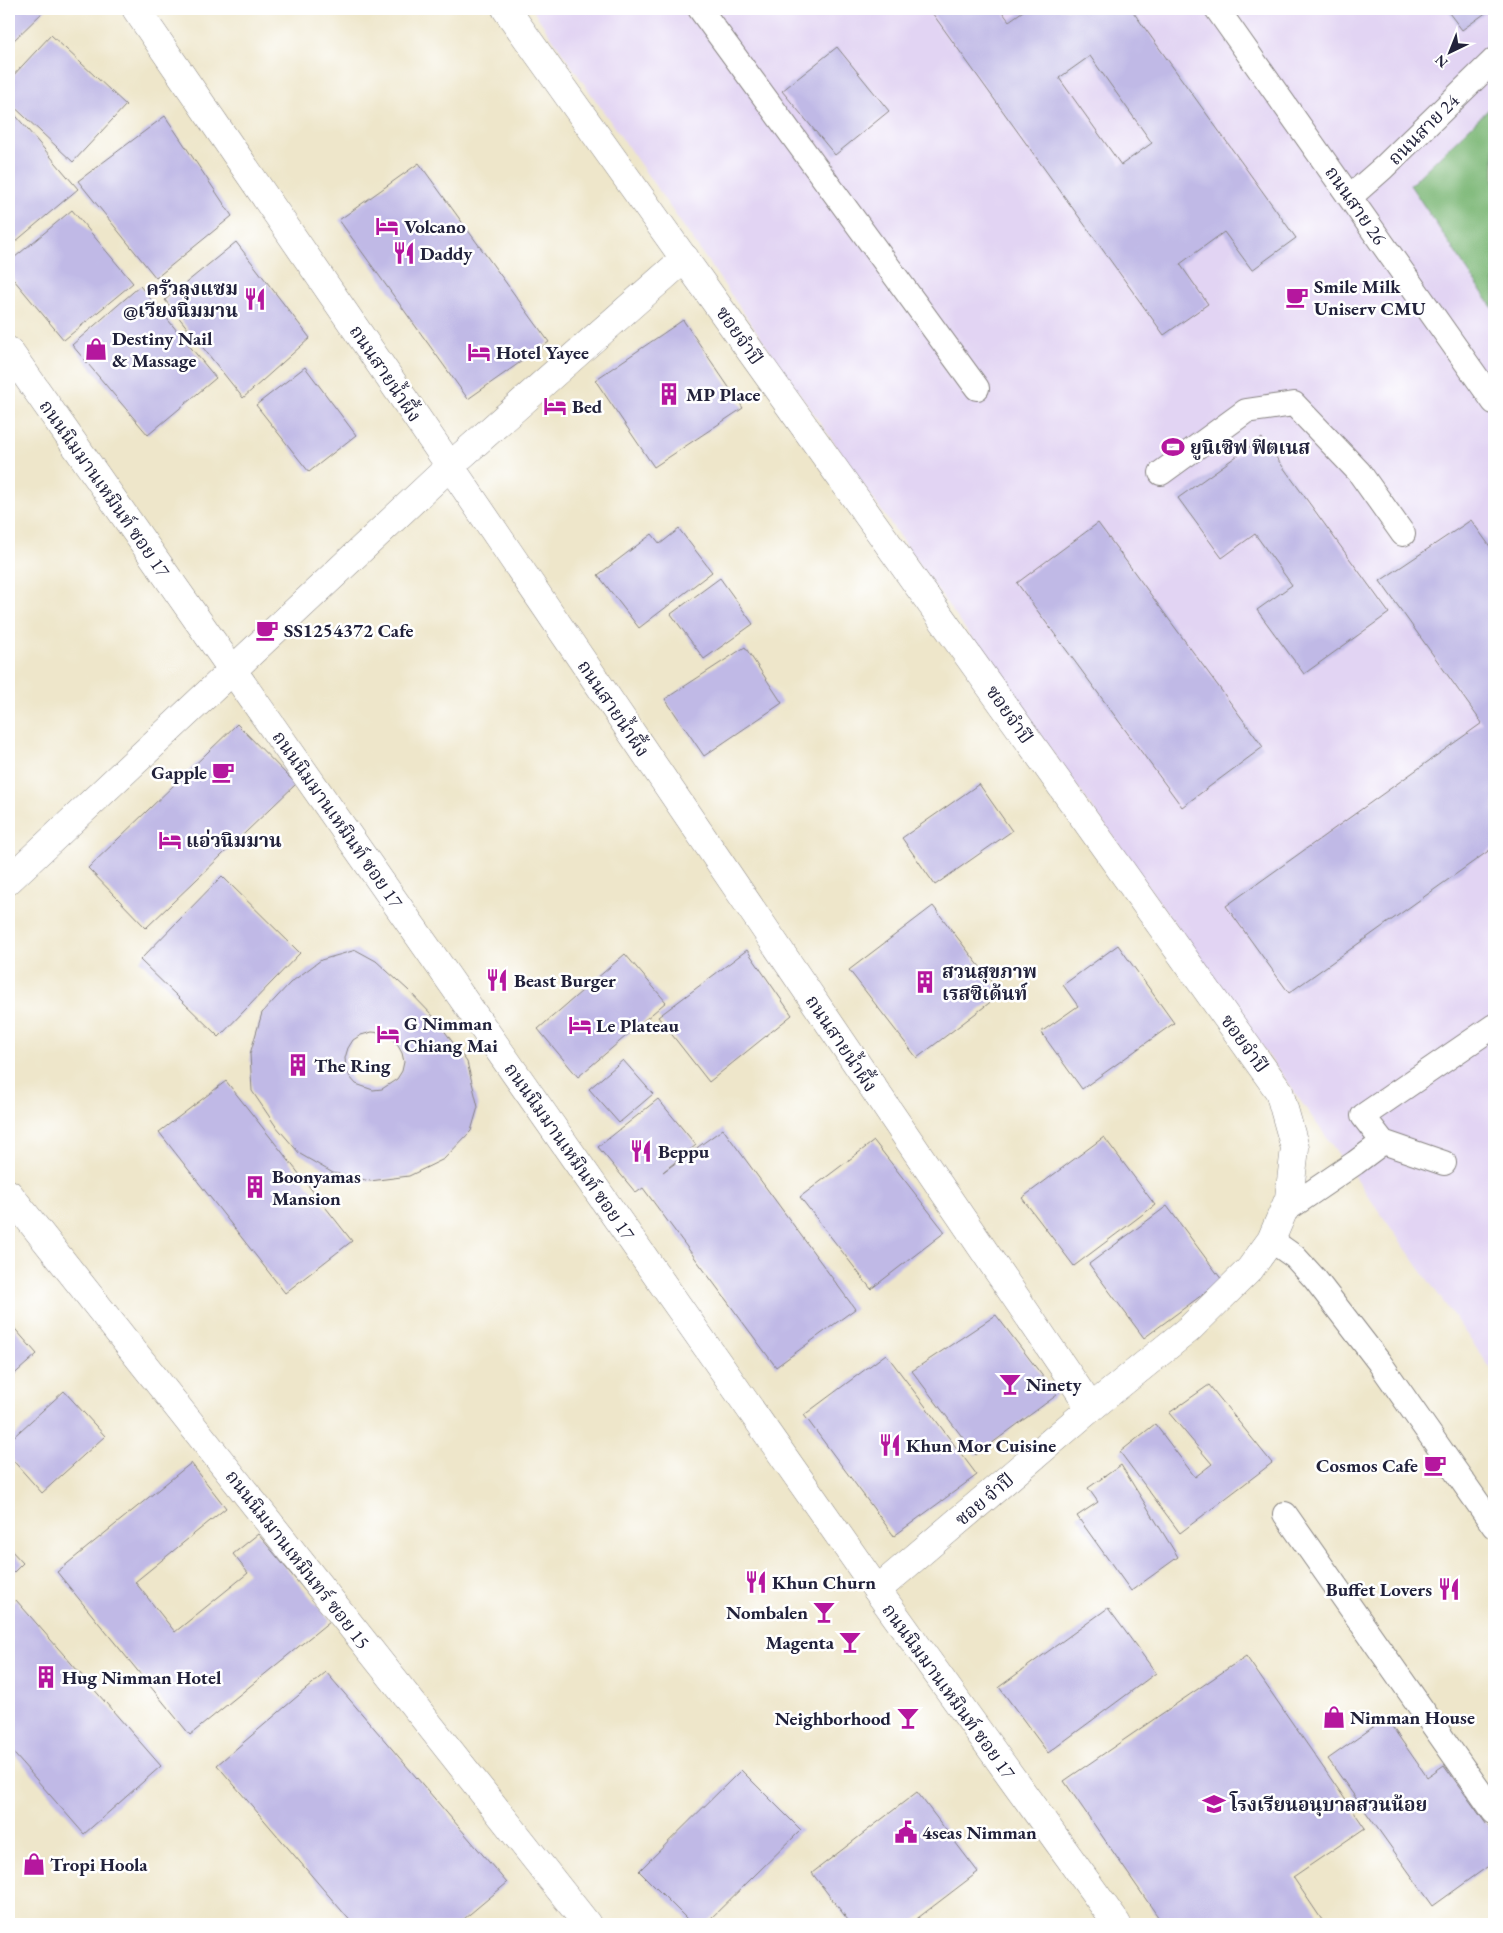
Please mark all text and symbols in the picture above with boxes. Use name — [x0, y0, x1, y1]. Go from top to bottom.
north arrow — [1426, 28, 1476, 78]
text: N — [1430, 51, 1451, 72]
street label: ถนนสาย 24 — [1382, 88, 1465, 170]
street label: ถนนสาย 26 — [1319, 161, 1392, 250]
hotel icon: Volcano — [374, 213, 400, 239]
place label: Volcano — [404, 214, 466, 239]
restaurant icon: Daddy — [391, 240, 417, 266]
place label: Daddy — [420, 241, 473, 266]
place label: Smile Milk Uniserv CMU — [1314, 274, 1426, 321]
place label: ครัวลุงแซม @เวียงนิมมาน — [123, 276, 238, 323]
cafe icon: Smile Milk Uniserv CMU — [1284, 284, 1310, 310]
restaurant icon: ครัวลุงแซม @เวียงนิมมาน — [242, 286, 268, 312]
street label: ซอยจำปี — [710, 301, 769, 370]
street label: ถนนสายน้ำผึ้ง — [344, 319, 429, 427]
place label: Destiny Nail & Massage — [112, 326, 213, 373]
shop icon: Destiny Nail & Massage — [83, 336, 109, 362]
hotel icon: Hotel Yayee — [466, 339, 492, 365]
place label: Hotel Yayee — [496, 340, 589, 365]
building icon: MP Place — [656, 381, 682, 407]
place label: MP Place — [686, 382, 760, 407]
hotel icon: Bed — [542, 393, 568, 419]
street label: ถนนนิมมานเหมินท์ ซอย 17 — [34, 394, 176, 583]
place label: Bed — [572, 394, 603, 419]
sports icon: ยูนิเซิฟ ฟิตเนส — [1160, 434, 1186, 460]
place label: ยูนิเซิฟ ฟิตเนส — [1190, 435, 1310, 460]
cafe icon: SS1254372 Cafe — [254, 617, 280, 643]
place label: SS1254372 Cafe — [284, 618, 414, 643]
street label: ถนนสายน้ำผึ้ง — [572, 654, 657, 762]
street label: ซอยจำปี — [980, 680, 1039, 749]
street label: ถนนนิมมานเหมินท์ ซอย 17 — [267, 725, 409, 914]
cafe icon: Gapple — [210, 759, 236, 785]
place label: Gapple — [151, 760, 207, 785]
hotel icon: แอ่วนิมมาน — [157, 827, 183, 853]
place label: แอ่วนิมมาน — [186, 828, 282, 853]
place label: สวนสุขภาพ เรสซิเด้นท์ — [942, 959, 1037, 1006]
restaurant icon: Beast Burger — [484, 967, 510, 993]
place label: Beast Burger — [514, 968, 616, 993]
building icon: สวนสุขภาพ เรสซิเด้นท์ — [912, 969, 938, 995]
street label: ถนนสายน้ำผึ้ง — [800, 989, 885, 1097]
street label: ซอยจำปี — [1215, 1009, 1274, 1077]
place label: G Nimman Chiang Mai — [404, 1011, 498, 1058]
hotel icon: Le Plateau — [567, 1012, 593, 1038]
place label: Le Plateau — [596, 1013, 680, 1038]
hotel icon: G Nimman Chiang Mai — [375, 1021, 401, 1047]
building icon: The Ring — [285, 1052, 311, 1078]
place label: The Ring — [314, 1053, 391, 1078]
street label: ถนนนิมมานเหมินท์ ซอย 17 — [499, 1057, 641, 1246]
restaurant icon: Beppu — [628, 1138, 654, 1164]
place label: Beppu — [658, 1139, 710, 1164]
place label: Boonyamas Mansion — [272, 1164, 361, 1211]
building icon: Boonyamas Mansion — [242, 1174, 268, 1200]
bar icon: Ninety — [997, 1371, 1023, 1397]
place label: Ninety — [1026, 1372, 1082, 1397]
restaurant icon: Khun Mor Cuisine — [877, 1432, 903, 1458]
place label: Khun Mor Cuisine — [906, 1433, 1056, 1458]
cafe icon: Cosmos Cafe — [1422, 1452, 1448, 1478]
place label: Cosmos Cafe — [1316, 1453, 1418, 1478]
street label: ถนนนิมมานเหมินทร์ ซอย 15 — [220, 1465, 375, 1654]
street label: ซอย จำปี — [949, 1467, 1019, 1531]
restaurant icon: Khun Churn — [743, 1569, 769, 1595]
place label: Khun Churn — [772, 1570, 876, 1595]
restaurant icon: Buffet Lovers — [1436, 1576, 1462, 1602]
place label: Buffet Lovers — [1326, 1577, 1432, 1602]
street label: ถนนนิมมานเหมินท์ ซอย 17 — [876, 1598, 1021, 1785]
bar icon: Nombalen — [811, 1599, 837, 1625]
place label: Nombalen — [726, 1600, 808, 1625]
bar icon: Magenta — [837, 1629, 863, 1655]
place label: Magenta — [765, 1630, 835, 1655]
building icon: Hug Nimman Hotel — [33, 1664, 59, 1690]
place label: Hug Nimman Hotel — [62, 1665, 222, 1690]
shop icon: Nimman House — [1321, 1704, 1347, 1730]
bar icon: Neighborhood — [895, 1705, 921, 1731]
place label: Nimman House — [1350, 1705, 1475, 1730]
place label: Neighborhood — [775, 1706, 891, 1731]
school or university icon: โรงเรียนอนุบาลสวนน้อย — [1201, 1791, 1227, 1817]
place label: โรงเรียนอนุบาลสวนน้อย — [1229, 1791, 1427, 1817]
public building icon: 4seas Nimman — [893, 1819, 919, 1845]
place label: 4seas Nimman — [922, 1820, 1037, 1845]
shop icon: Tropi Hoola — [21, 1851, 47, 1877]
place label: Tropi Hoola — [50, 1852, 148, 1877]

